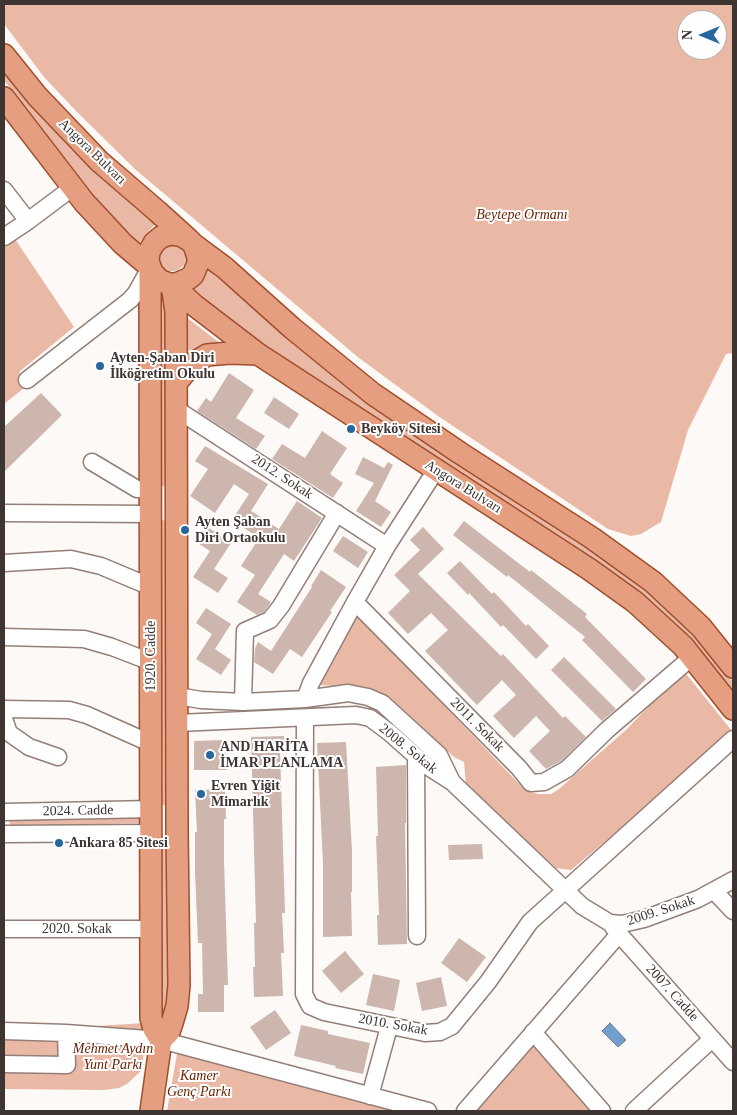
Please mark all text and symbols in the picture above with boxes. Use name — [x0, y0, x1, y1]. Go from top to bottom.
north arrow — [677, 10, 727, 60]
text: N — [680, 30, 695, 40]
street label: Angora Bulvarı — [55, 116, 129, 188]
park label: Beytepe Ormanı — [476, 207, 568, 223]
place label: Ayten-Şaban Diri İlköğretim Okulu — [110, 350, 215, 382]
marker: Ayten-Şaban Diri İlköğretim Okulu — [94, 360, 106, 372]
place label: Beyköy Sitesi — [361, 421, 441, 437]
marker: Beyköy Sitesi — [345, 423, 357, 435]
street label: 2012. Sokak — [248, 451, 316, 503]
street label: Angora Bulvarı — [421, 457, 505, 517]
place label: Ayten Şaban Diri Ortaokulu — [195, 514, 286, 546]
marker: Ayten Şaban Diri Ortaokulu — [179, 524, 191, 536]
street label: 1920. Cadde — [143, 621, 159, 691]
street label: 2011. Sokak — [446, 694, 508, 756]
street label: 2008. Sokak — [376, 720, 440, 778]
place label: AND HARİTA İMAR PLANLAMA — [220, 739, 343, 772]
marker: AND HARİTA İMAR PLANLAMA — [204, 749, 216, 761]
place label: Evren Yiğit Mimarlık — [211, 778, 280, 810]
marker: Evren Yiğit Mimarlık — [195, 788, 207, 800]
street label: 2024. Cadde — [42, 802, 114, 820]
place label: Ankara 85 Sitesi — [69, 835, 168, 851]
marker: Ankara 85 Sitesi — [53, 837, 65, 849]
street label: 2009. Sokak — [625, 892, 697, 930]
street label: 2020. Sokak — [42, 921, 112, 937]
street label: 2007. Cadde — [642, 961, 702, 1025]
street label: 2010. Sokak — [357, 1011, 429, 1039]
park label: Mehmet Aydın Yunt Parkı — [73, 1041, 153, 1074]
park label: Kamer Genç Parkı — [167, 1068, 231, 1100]

